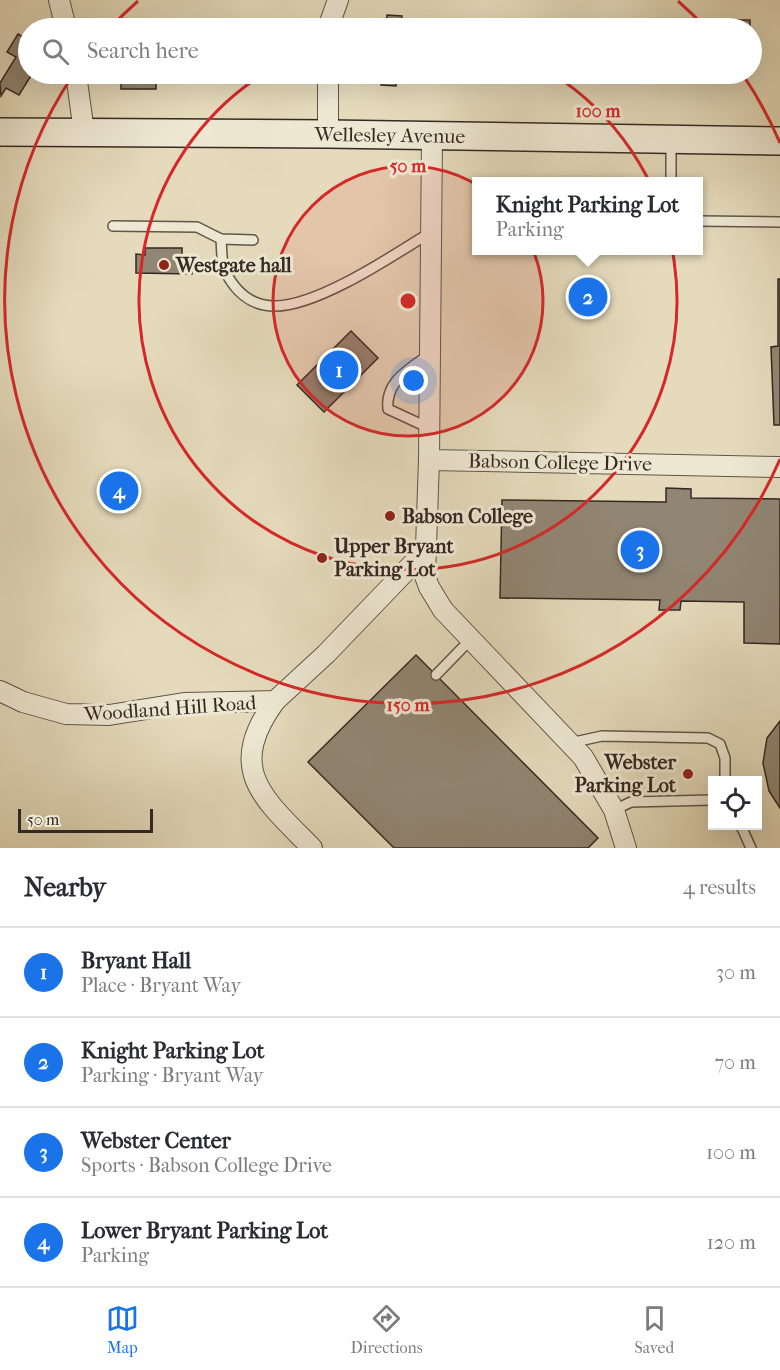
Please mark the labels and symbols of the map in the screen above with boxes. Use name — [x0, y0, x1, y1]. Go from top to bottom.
text: 100 m — [575, 101, 622, 122]
street label: Wellesley Avenue — [314, 123, 466, 148]
text: 50 m — [390, 156, 427, 177]
place label: Westgate hall — [175, 254, 292, 277]
marker: Westgate hall — [157, 258, 171, 272]
pin: 2 — [568, 274, 608, 320]
centre of rings — [398, 291, 418, 311]
pin: 1 — [320, 348, 358, 392]
your location — [399, 366, 428, 395]
street label: Babson College Drive — [468, 449, 652, 476]
pin: 4 — [100, 468, 138, 514]
place label: Babson College — [402, 505, 533, 528]
marker: Babson College — [383, 509, 397, 523]
pin: 3 — [620, 528, 660, 572]
place label: Upper Bryant Parking Lot — [333, 535, 455, 581]
marker: Upper Bryant Parking Lot — [315, 551, 329, 565]
street label: Woodland Hill Road — [82, 691, 258, 726]
text: 150 m — [387, 695, 430, 716]
place label: Webster Parking Lot — [574, 751, 677, 797]
marker: Webster Parking Lot — [681, 767, 695, 781]
scale bar — [18, 806, 153, 834]

